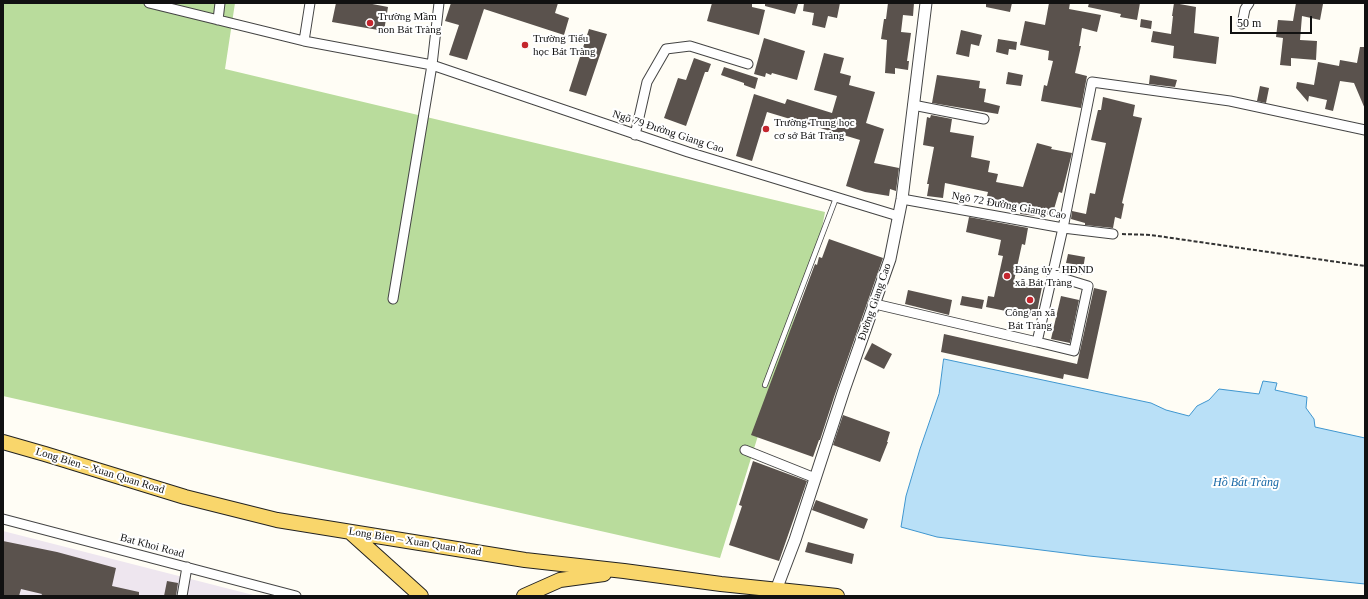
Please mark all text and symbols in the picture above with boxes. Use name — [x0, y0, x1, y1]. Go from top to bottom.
scale bar — [1232, 8, 1314, 34]
place label: Trường Mầm non Bát Tràng — [378, 10, 441, 36]
text: 50 m — [1237, 16, 1261, 30]
marker: Trường Mầm non Bát Tràng — [365, 18, 375, 28]
place label: Trường Tiểu học Bát Tràng — [533, 32, 596, 58]
marker: Trường Tiểu học Bát Tràng — [520, 40, 530, 50]
street label: Ngõ 79 Đường Giang Cao — [611, 108, 725, 156]
place label: Trường Trung học cơ sở Bát Tràng — [774, 116, 855, 142]
marker: Trường Trung học cơ sở Bát Tràng — [761, 124, 771, 134]
street label: Ngõ 72 Đường Giang Cao — [951, 189, 1067, 223]
street label: Đường Giang Cao — [856, 262, 894, 342]
place label: Đảng ủy - HĐND xã Bát Tràng — [1015, 263, 1094, 289]
marker: Đảng ủy - HĐND xã Bát Tràng — [1002, 271, 1012, 281]
marker: Công an xã Bát Tràng — [1025, 295, 1035, 305]
place label: Công an xã Bát Tràng — [1005, 306, 1055, 332]
street label: Long Bien – Xuan Quan Road — [34, 445, 166, 497]
water label: Hồ Bát Tràng — [1213, 476, 1279, 490]
street label: Long Bien – Xuan Quan Road — [348, 525, 482, 559]
street label: Bat Khoi Road — [118, 531, 186, 561]

